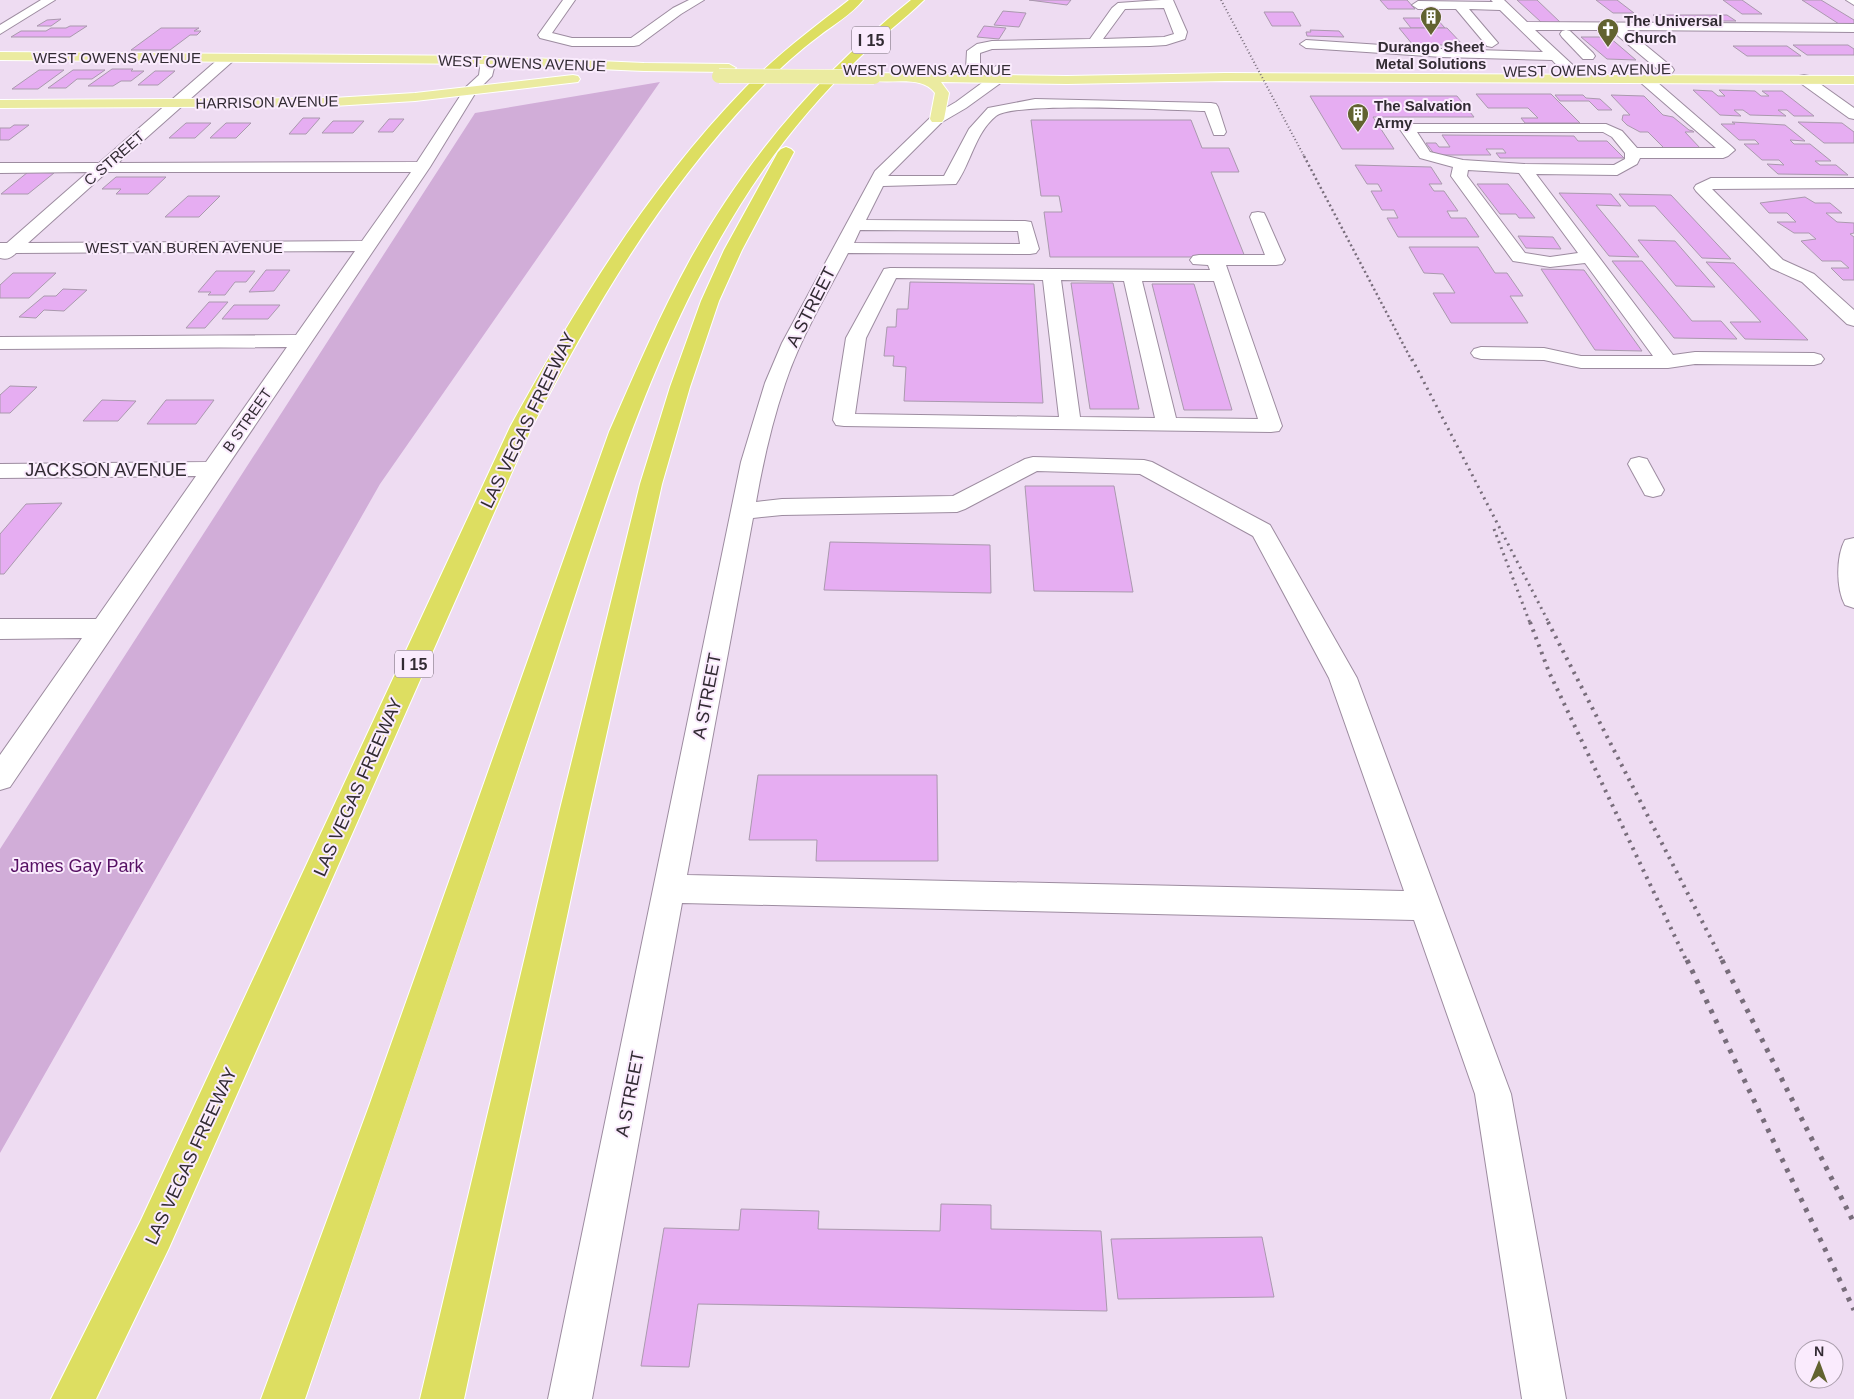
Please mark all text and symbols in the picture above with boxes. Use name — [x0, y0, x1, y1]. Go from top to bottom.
building icon: Durango Sheet Metal Solutions — [1419, 5, 1443, 36]
place label: The Universal Church — [1624, 12, 1722, 46]
church icon: The Universal Church — [1596, 17, 1620, 48]
road number: I 15 — [852, 26, 890, 54]
place label: Durango Sheet Metal Solutions — [1376, 38, 1486, 72]
street label: WEST OWENS AVENUE — [33, 49, 201, 66]
street label: WEST OWENS AVENUE — [438, 52, 606, 74]
street label: WEST OWENS AVENUE — [1503, 60, 1671, 80]
street label: WEST OWENS AVENUE — [843, 61, 1011, 78]
street label: HARRISON AVENUE — [195, 92, 339, 112]
place label: The Salvation Army — [1374, 97, 1472, 131]
building icon: The Salvation Army — [1346, 102, 1370, 133]
street label: C STREET — [80, 127, 148, 189]
street label: WEST VAN BUREN AVENUE — [85, 239, 283, 256]
street label: A STREET — [782, 264, 840, 350]
street label: LAS VEGAS FREEWAY — [477, 329, 579, 511]
street label: B STREET — [219, 385, 275, 455]
street label: JACKSON AVENUE — [25, 460, 187, 480]
road number: I 15 — [395, 651, 433, 678]
street label: A STREET — [689, 651, 725, 741]
street label: LAS VEGAS FREEWAY — [310, 695, 406, 879]
park label: James Gay Park — [10, 856, 145, 876]
street label: A STREET — [612, 1049, 648, 1139]
street label: LAS VEGAS FREEWAY — [141, 1064, 241, 1248]
north arrow — [1794, 1339, 1844, 1389]
text: N — [1814, 1343, 1824, 1359]

